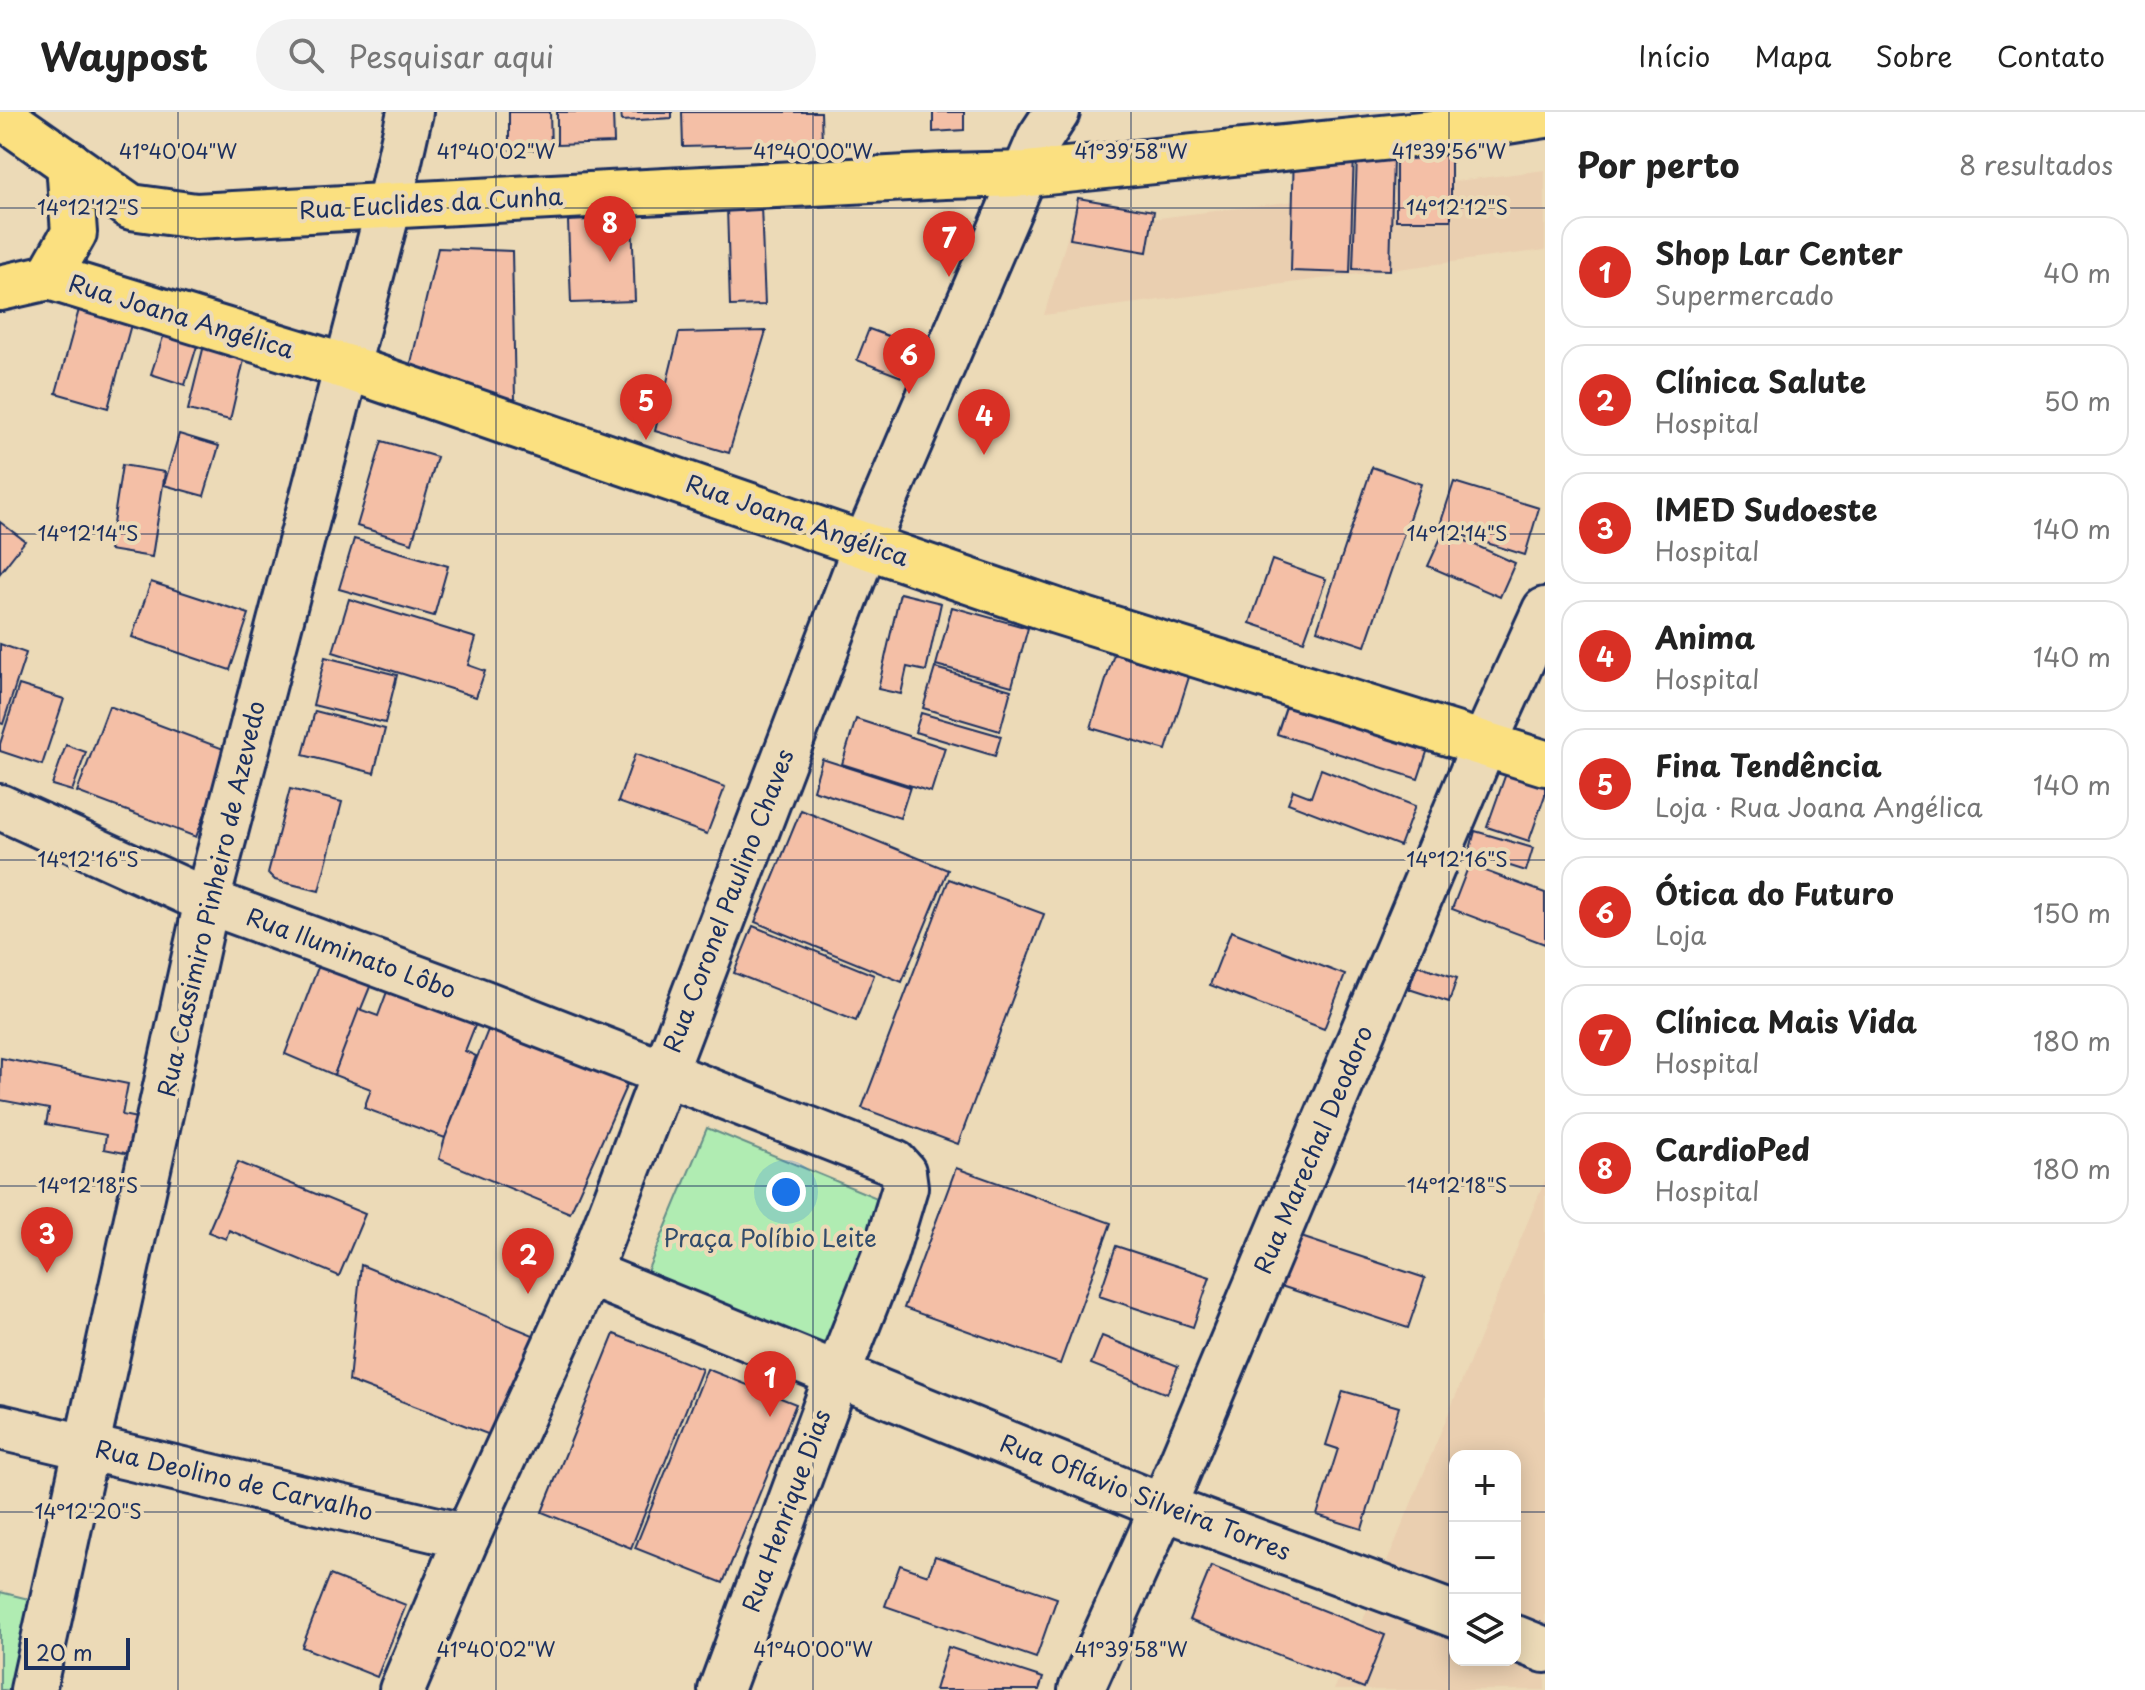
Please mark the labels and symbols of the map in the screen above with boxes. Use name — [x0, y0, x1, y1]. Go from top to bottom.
text: 41°40'04"W — [119, 136, 237, 166]
text: 41°40'02"W — [437, 136, 556, 166]
text: 41°40'00"W — [753, 136, 873, 166]
text: 41°39'58"W — [1074, 136, 1188, 166]
text: 41°39'56"W — [1392, 136, 1507, 166]
street label: Rua Euclides da Cunha — [298, 177, 564, 227]
text: 14°12'12"S — [37, 192, 139, 222]
text: 14°12'12"S — [1406, 192, 1508, 222]
pin: 8 — [584, 196, 636, 262]
pin: 7 — [923, 211, 975, 277]
street label: Rua Joana Angélica — [65, 264, 299, 366]
pin: 6 — [883, 328, 935, 394]
pin: 5 — [620, 374, 672, 440]
pin: 4 — [958, 389, 1010, 455]
street label: Rua Joana Angélica — [681, 464, 914, 574]
text: 14°12'14"S — [38, 518, 138, 548]
text: 14°12'14"S — [1407, 518, 1507, 548]
street label: Rua Cassimiro Pinheiro de Azevedo — [147, 697, 273, 1100]
street label: Rua Coronel Paulino Chaves — [653, 743, 802, 1057]
text: 14°12'16"S — [37, 844, 139, 874]
text: 14°12'16"S — [1406, 844, 1508, 874]
street label: Rua Iluminato Lôbo — [242, 897, 462, 1007]
street label: Rua Marechal Deodoro — [1243, 1019, 1381, 1279]
text: 14°12'18"S — [38, 1170, 138, 1200]
text: 14°12'18"S — [1407, 1170, 1507, 1200]
your location — [766, 1172, 806, 1212]
pin: 3 — [21, 1207, 73, 1273]
park label: Praça Políbio Leite — [663, 1219, 877, 1255]
pin: 2 — [502, 1228, 554, 1294]
pin: 1 — [744, 1351, 796, 1417]
street label: Rua Henrique Dias — [732, 1404, 839, 1617]
street label: Rua Oflávio Silveira Torres — [995, 1424, 1296, 1568]
street label: Rua Deolino de Carvalho — [92, 1430, 377, 1529]
text: 14°12'20"S — [34, 1496, 142, 1526]
scale bar — [24, 1634, 130, 1670]
text: 41°40'02"W — [437, 1634, 556, 1664]
text: 41°40'00"W — [753, 1634, 873, 1664]
text: 41°39'58"W — [1074, 1634, 1188, 1664]

